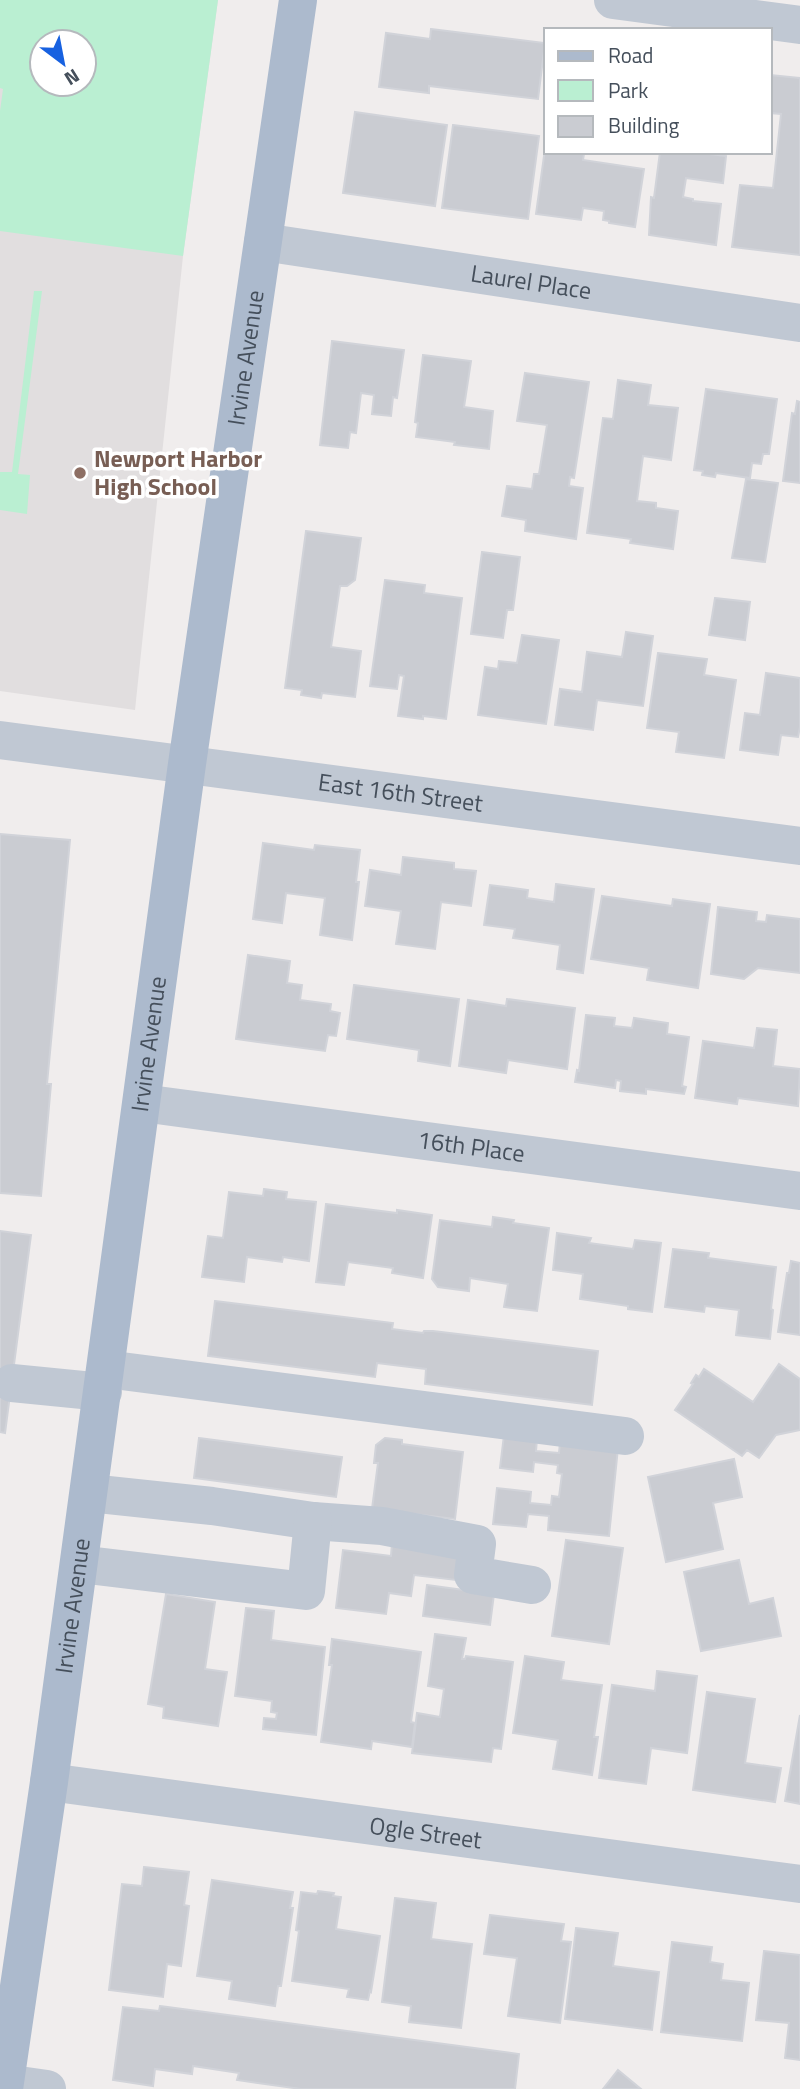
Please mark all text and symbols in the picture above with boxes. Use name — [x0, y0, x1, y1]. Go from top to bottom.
north arrow — [28, 28, 98, 98]
legend — [544, 28, 772, 154]
text: Road — [608, 39, 653, 71]
text: N — [59, 62, 86, 94]
text: Park — [608, 74, 648, 106]
text: Building — [608, 109, 680, 141]
street label: Laurel Place — [468, 255, 594, 308]
street label: Irvine Avenue — [217, 288, 273, 428]
place label: Newport Harbor High School — [94, 440, 262, 504]
marker: Newport Harbor High School — [72, 465, 88, 481]
street label: East 16th Street — [316, 763, 486, 821]
street label: Irvine Avenue — [121, 974, 175, 1114]
street label: 16th Place — [415, 1121, 527, 1171]
street label: Irvine Avenue — [45, 1536, 99, 1676]
street label: Ogle Street — [367, 1807, 485, 1858]

